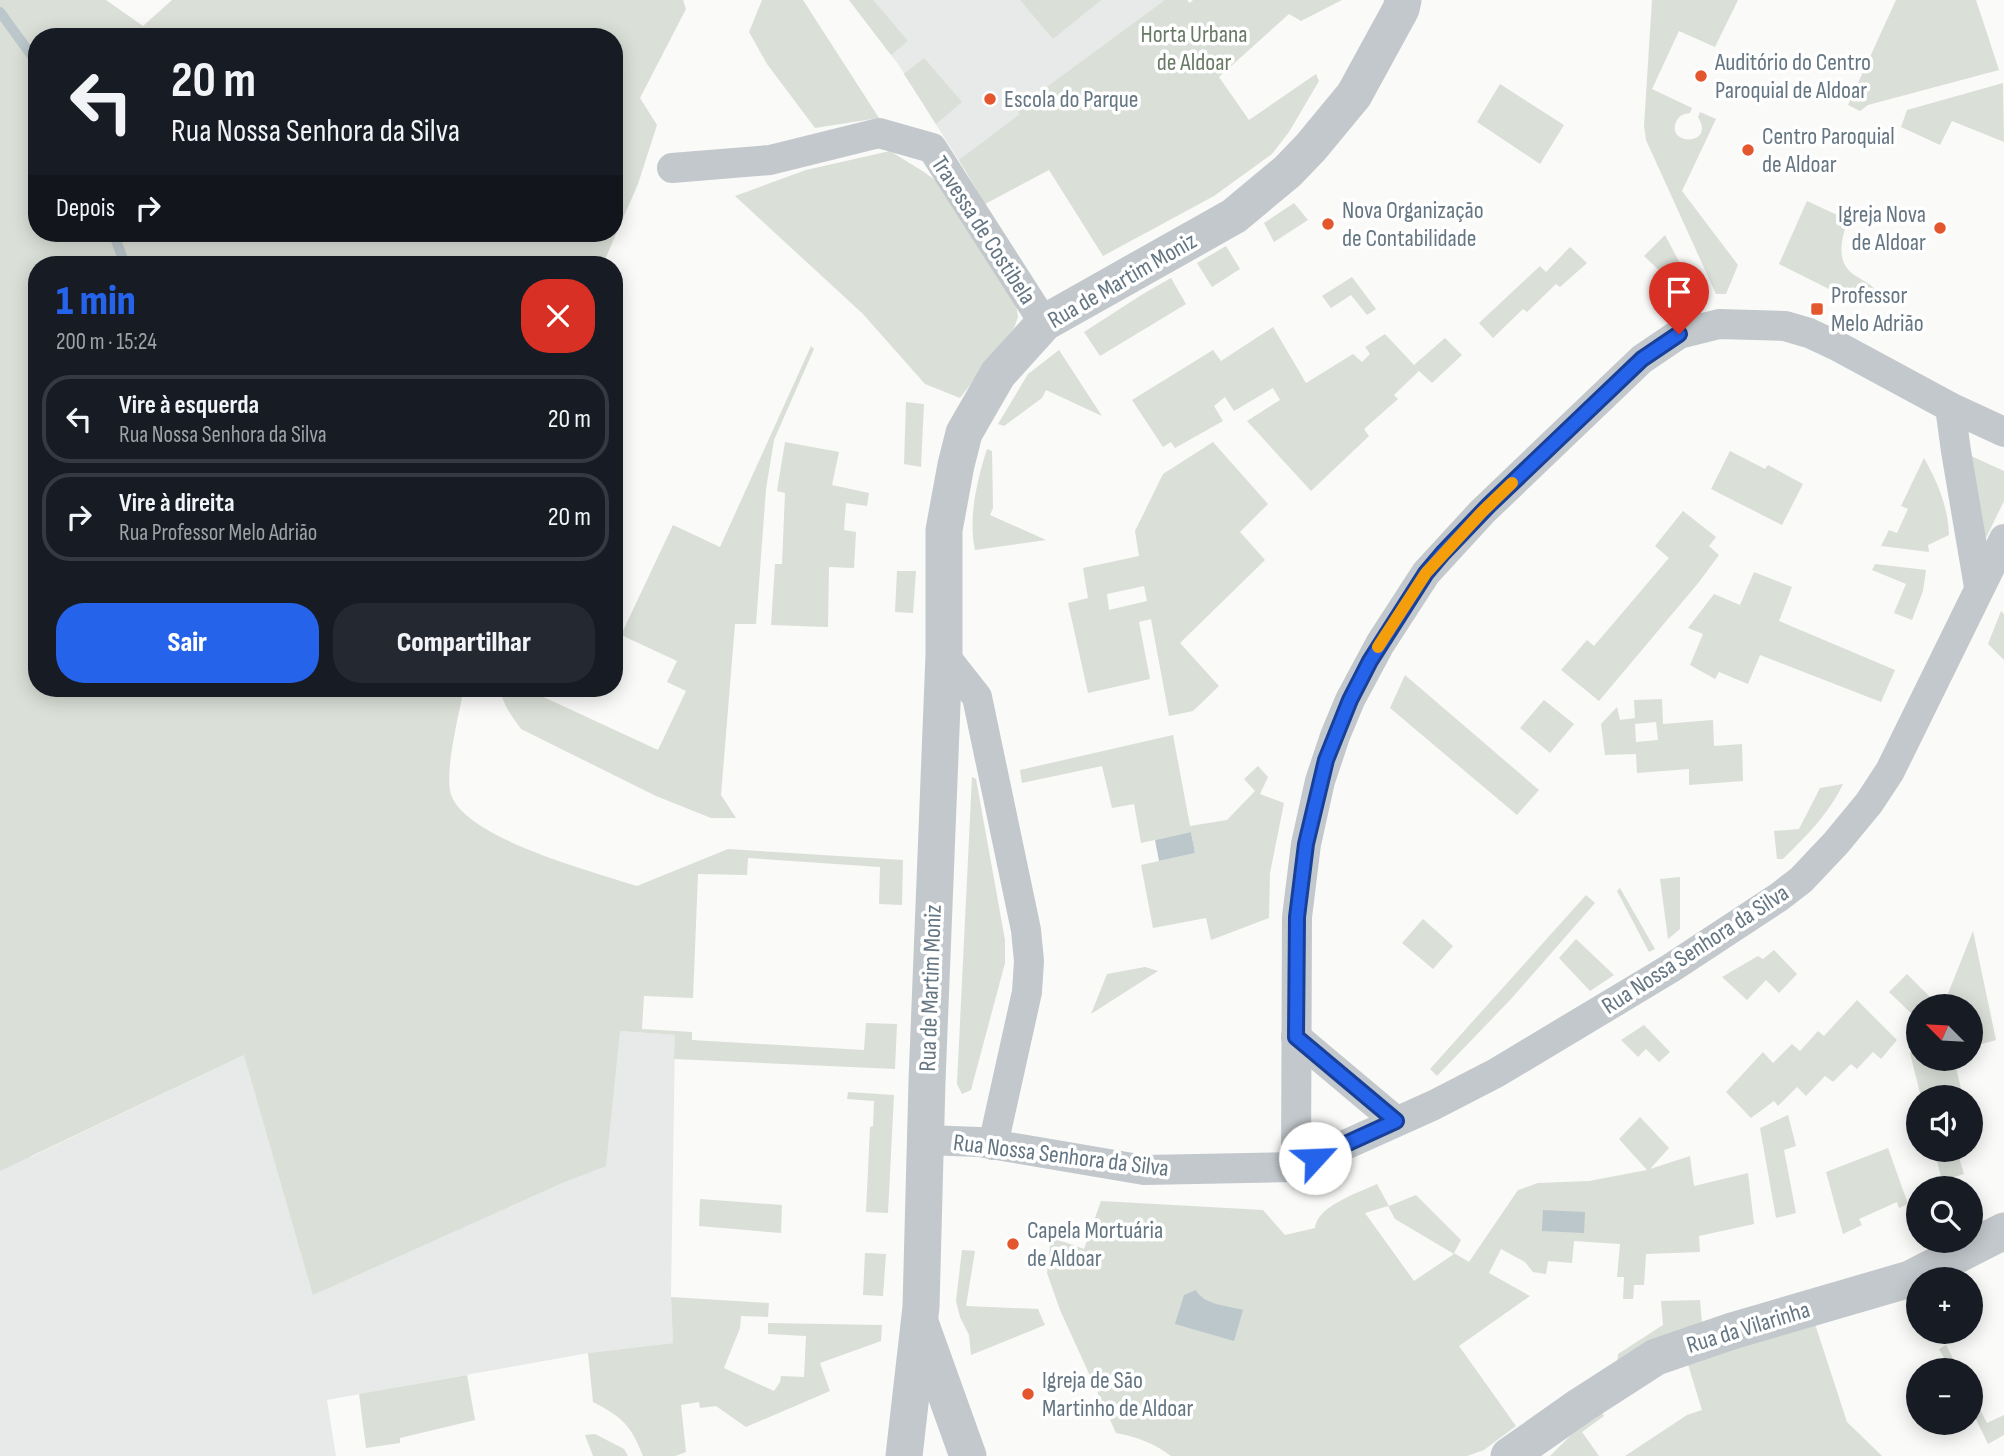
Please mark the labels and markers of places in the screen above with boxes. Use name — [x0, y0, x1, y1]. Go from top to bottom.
place label: Auditório do Centro Paroquial de Aldoar — [1714, 48, 1871, 105]
marker: Auditório do Centro Paroquial de Aldoar — [1693, 68, 1709, 84]
place label: Escola do Parque — [1004, 85, 1139, 114]
marker: Escola do Parque — [982, 91, 998, 107]
place label: Centro Paroquial de Aldoar — [1762, 122, 1895, 179]
marker: Centro Paroquial de Aldoar — [1740, 142, 1756, 158]
place label: Nova Organização de Contabilidade — [1342, 196, 1484, 253]
place label: Igreja Nova de Aldoar — [1838, 200, 1926, 257]
marker: Nova Organização de Contabilidade — [1320, 216, 1336, 232]
marker: Igreja Nova de Aldoar — [1932, 220, 1948, 236]
pin — [1649, 262, 1709, 334]
place label: Professor Melo Adrião — [1831, 281, 1924, 338]
marker: Professor Melo Adrião — [1809, 301, 1825, 317]
place label: Capela Mortuária de Aldoar — [1027, 1216, 1163, 1273]
marker: Capela Mortuária de Aldoar — [1005, 1236, 1021, 1252]
place label: Igreja de São Martinho de Aldoar — [1042, 1366, 1193, 1423]
marker: Igreja de São Martinho de Aldoar — [1020, 1386, 1036, 1402]

